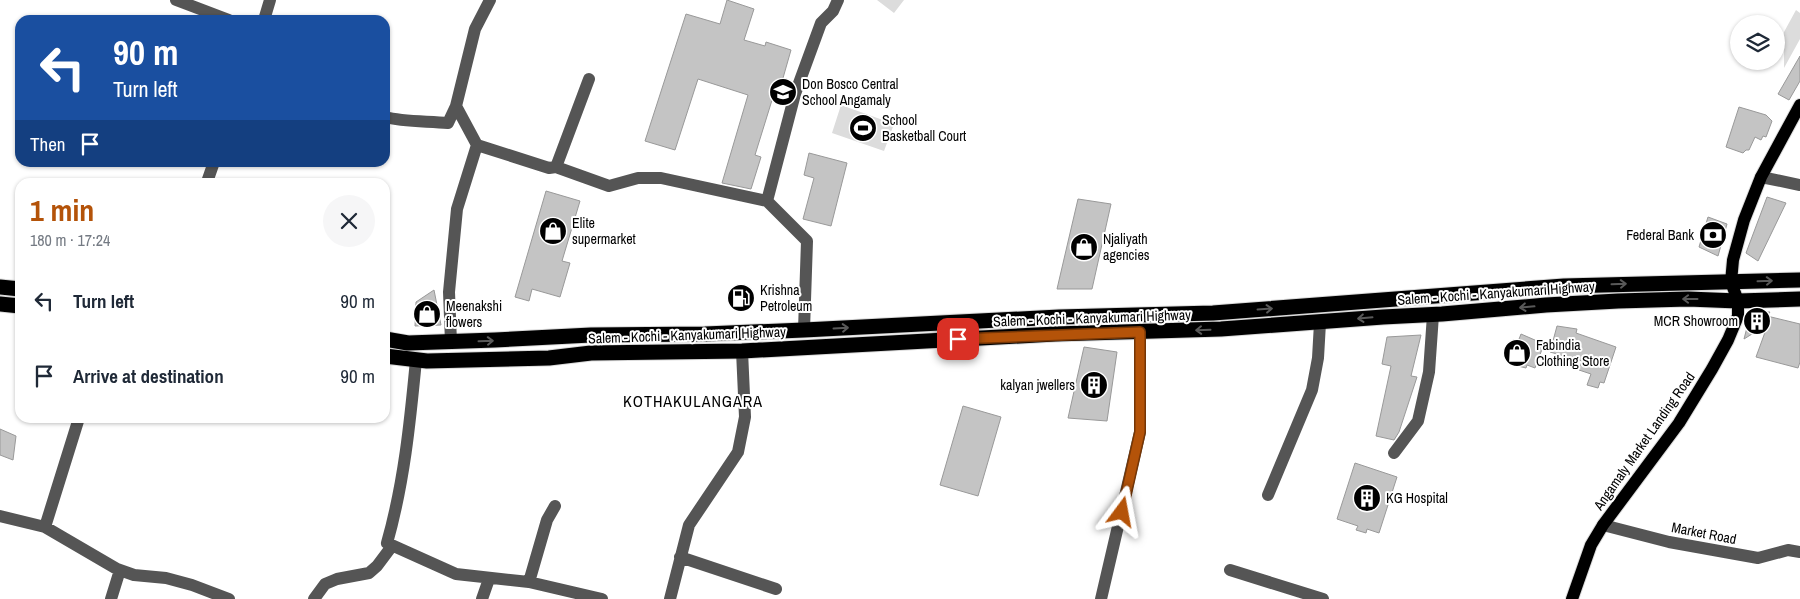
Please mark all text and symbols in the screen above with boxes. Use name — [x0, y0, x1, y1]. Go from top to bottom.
map controls — [1730, 15, 1785, 70]
button: layers — [1730, 15, 1785, 70]
text: 90 m — [113, 29, 178, 76]
icon: left — [30, 35, 95, 100]
text: Turn left — [113, 74, 178, 104]
place label: Don Bosco Central School Angamaly — [802, 75, 898, 109]
school or university icon: Don Bosco Central School Angamaly — [768, 77, 798, 107]
place label: School Basketball Court — [882, 111, 966, 145]
sports icon: School Basketball Court — [848, 113, 878, 143]
icon: arrive — [76, 130, 104, 158]
text: Then — [30, 131, 66, 157]
text: 1 min — [30, 190, 94, 230]
button: close — [323, 195, 375, 247]
place label: Elite supermarket — [572, 214, 636, 248]
shop icon: Elite supermarket — [538, 216, 568, 246]
bank icon: Federal Bank — [1698, 220, 1728, 250]
place label: Federal Bank — [1626, 226, 1694, 244]
text: 180 m · 17:24 — [30, 229, 110, 251]
place label: Njaliyath agencies — [1103, 230, 1150, 264]
shop icon: Njaliyath agencies — [1069, 232, 1099, 262]
one-way arrow — [1757, 276, 1773, 286]
street label: Salem - Kochi - Kanyakumari Highway — [1397, 277, 1596, 309]
one-way arrow — [1611, 280, 1627, 289]
place label: Krishna Petroleum — [760, 281, 812, 315]
fuel station icon: Krishna Petroleum — [726, 283, 756, 313]
icon: left — [30, 287, 58, 315]
text: Turn left — [73, 288, 134, 314]
text: 90 m — [340, 288, 375, 314]
one-way arrow — [1682, 294, 1698, 304]
place label: Meenakshi flowers — [446, 297, 502, 331]
shop icon: Meenakshi flowers — [412, 299, 442, 329]
one-way arrow — [1520, 302, 1536, 311]
one-way arrow — [1257, 304, 1273, 313]
street label: Salem - Kochi - Kanyakumari Highway — [993, 306, 1191, 330]
building icon: MCR Showroom — [1742, 306, 1772, 336]
place label: MCR Showroom — [1654, 312, 1738, 330]
one-way arrow — [1358, 314, 1374, 323]
pin — [937, 318, 979, 360]
street label: Salem - Kochi - Kanyakumari Highway — [588, 323, 786, 347]
one-way arrow — [832, 324, 848, 333]
icon: arrive — [944, 325, 972, 353]
one-way arrow — [1196, 325, 1212, 335]
one-way arrow — [478, 336, 494, 345]
place label: Fabindia Clothing Store — [1536, 336, 1609, 370]
shop icon: Fabindia Clothing Store — [1502, 338, 1532, 368]
icon: arrive — [30, 362, 58, 390]
text: Arrive at destination — [73, 363, 224, 389]
text: 90 m — [340, 363, 375, 389]
street label: Angamaly Market Landing Road — [1589, 368, 1699, 514]
building icon: kalyan jwellers — [1079, 370, 1109, 400]
place label: kalyan jwellers — [1000, 376, 1075, 394]
district label: KOTHAKULANGARA — [623, 390, 763, 412]
building icon: KG Hospital — [1352, 483, 1382, 513]
position arrow — [1095, 485, 1147, 537]
place label: KG Hospital — [1386, 489, 1448, 507]
street label: Market Road — [1670, 518, 1738, 548]

